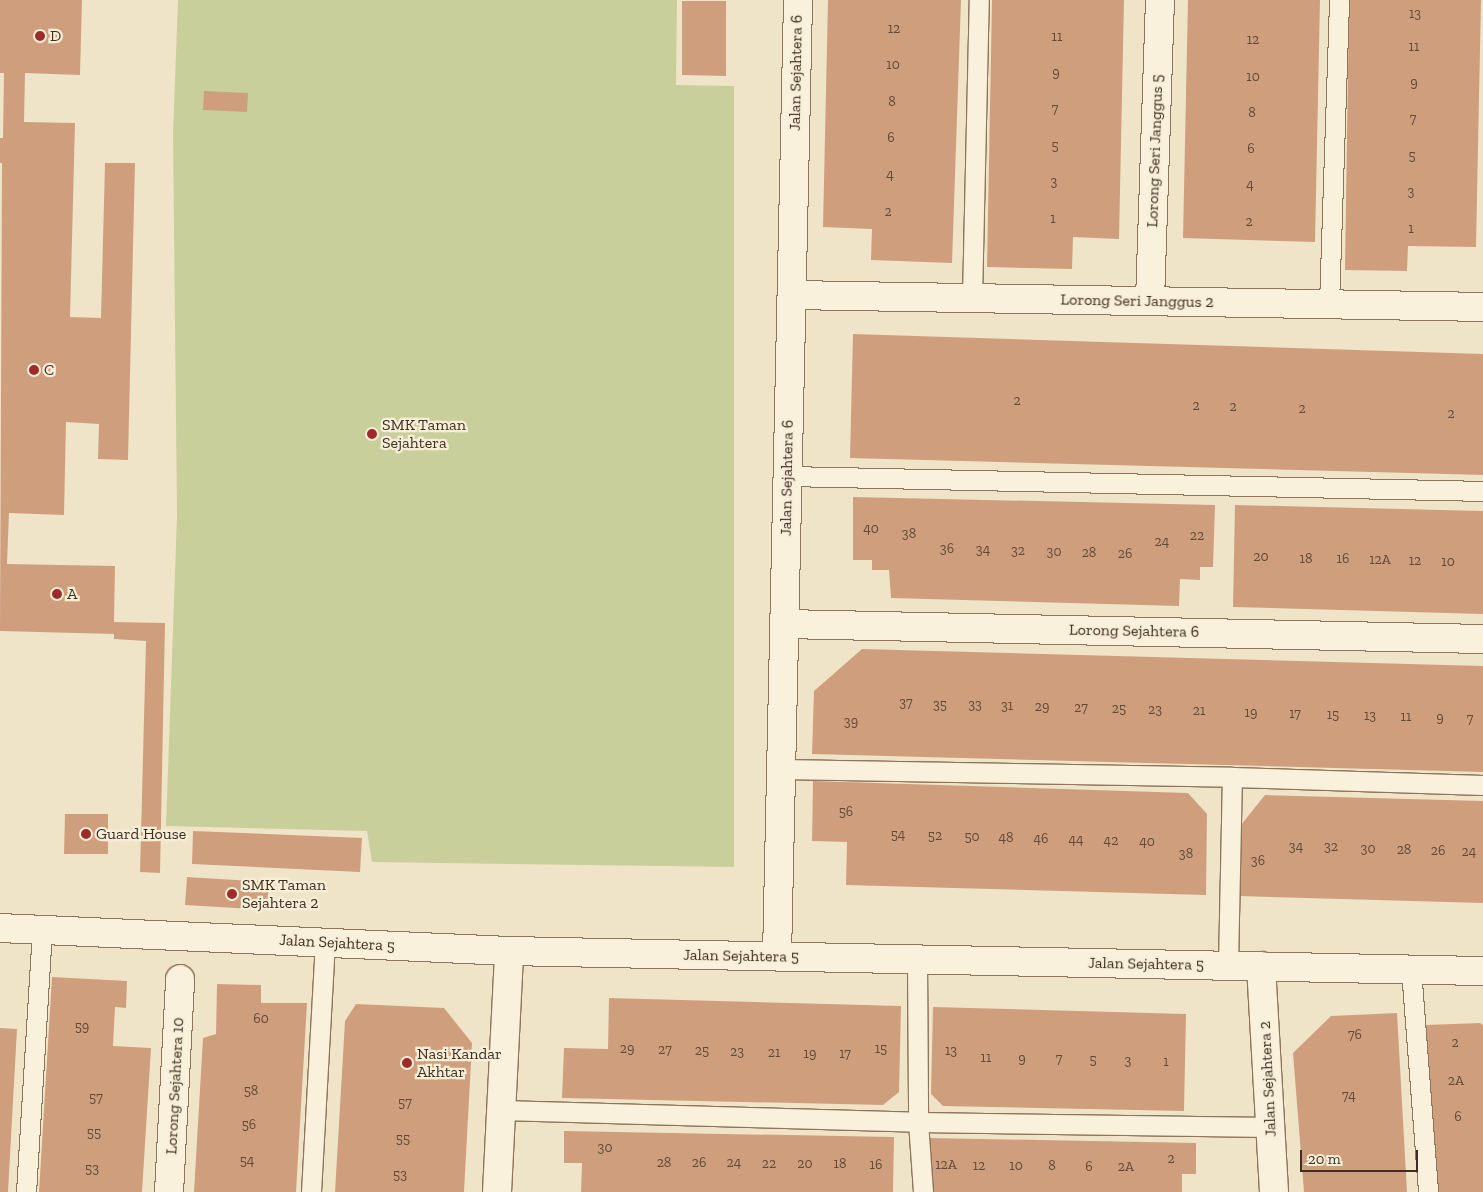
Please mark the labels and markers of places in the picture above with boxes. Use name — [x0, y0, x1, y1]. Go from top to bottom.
place label: D — [50, 26, 61, 46]
marker: D — [34, 30, 46, 42]
place label: C — [44, 360, 54, 380]
marker: C — [28, 364, 40, 376]
place label: SMK Taman Sejahtera — [382, 415, 466, 453]
marker: SMK Taman Sejahtera — [366, 428, 378, 440]
place label: A — [67, 584, 77, 604]
marker: A — [51, 588, 63, 600]
place label: Guard House — [96, 824, 186, 844]
marker: Guard House — [80, 828, 92, 840]
place label: SMK Taman Sejahtera 2 — [242, 875, 326, 913]
marker: SMK Taman Sejahtera 2 — [226, 888, 238, 900]
place label: Nasi Kandar Akhtar — [417, 1044, 502, 1082]
marker: Nasi Kandar Akhtar — [401, 1057, 413, 1069]

